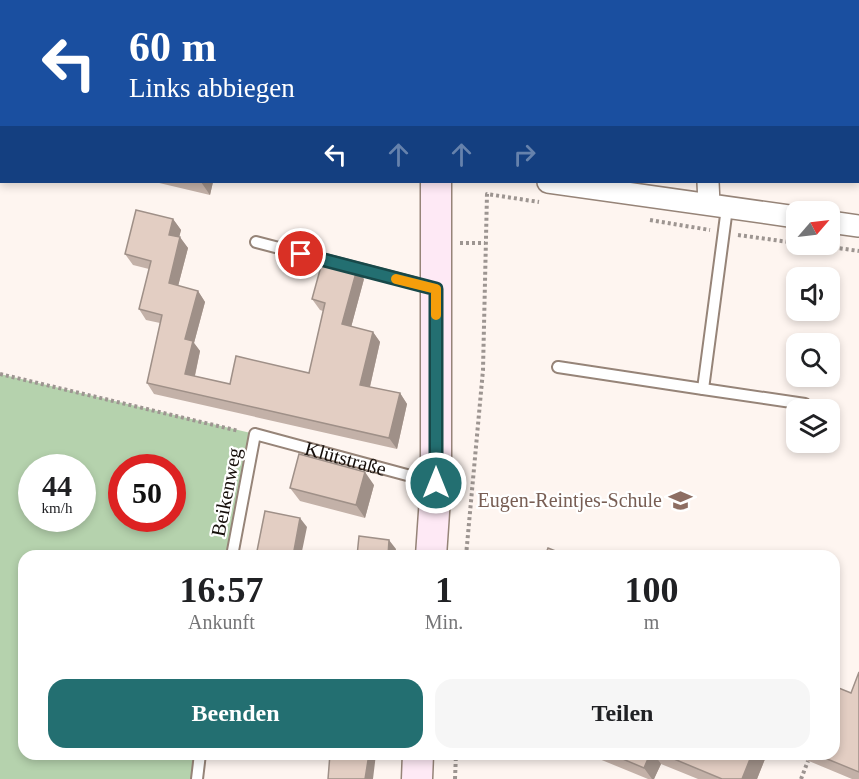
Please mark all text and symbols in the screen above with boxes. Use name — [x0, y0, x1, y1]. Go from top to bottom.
icon: left — [30, 24, 108, 102]
text: 60 m — [129, 24, 217, 70]
text: Links abbiegen — [129, 73, 295, 103]
icon: left — [319, 138, 352, 171]
icon: ahead — [382, 138, 415, 171]
icon: ahead — [445, 138, 478, 171]
icon: right — [508, 138, 541, 171]
north arrow — [786, 201, 840, 255]
map controls — [786, 201, 840, 453]
pin — [275, 228, 326, 279]
icon: arrive — [284, 237, 317, 270]
button: sound — [786, 267, 840, 321]
button: search — [786, 333, 840, 387]
button: layers — [786, 399, 840, 453]
street label: Klütstraße — [302, 437, 389, 480]
street label: Beikenweg — [207, 446, 246, 538]
position arrow — [404, 451, 468, 515]
speed limit sign: 50 — [108, 454, 186, 532]
text: 44 — [42, 469, 72, 502]
school or university icon: Eugen-Reintjes-Schule — [667, 487, 693, 513]
place label: Eugen-Reintjes-Schule — [478, 489, 662, 512]
text: km/h — [42, 500, 72, 516]
text: 16:57 — [179, 570, 263, 610]
text: 1 — [435, 570, 453, 610]
text: 100 — [625, 570, 679, 610]
text: Ankunft — [188, 611, 255, 633]
text: Min. — [425, 611, 463, 633]
text: m — [644, 611, 659, 633]
button: Beenden — [48, 679, 423, 748]
button: Teilen — [435, 679, 810, 748]

